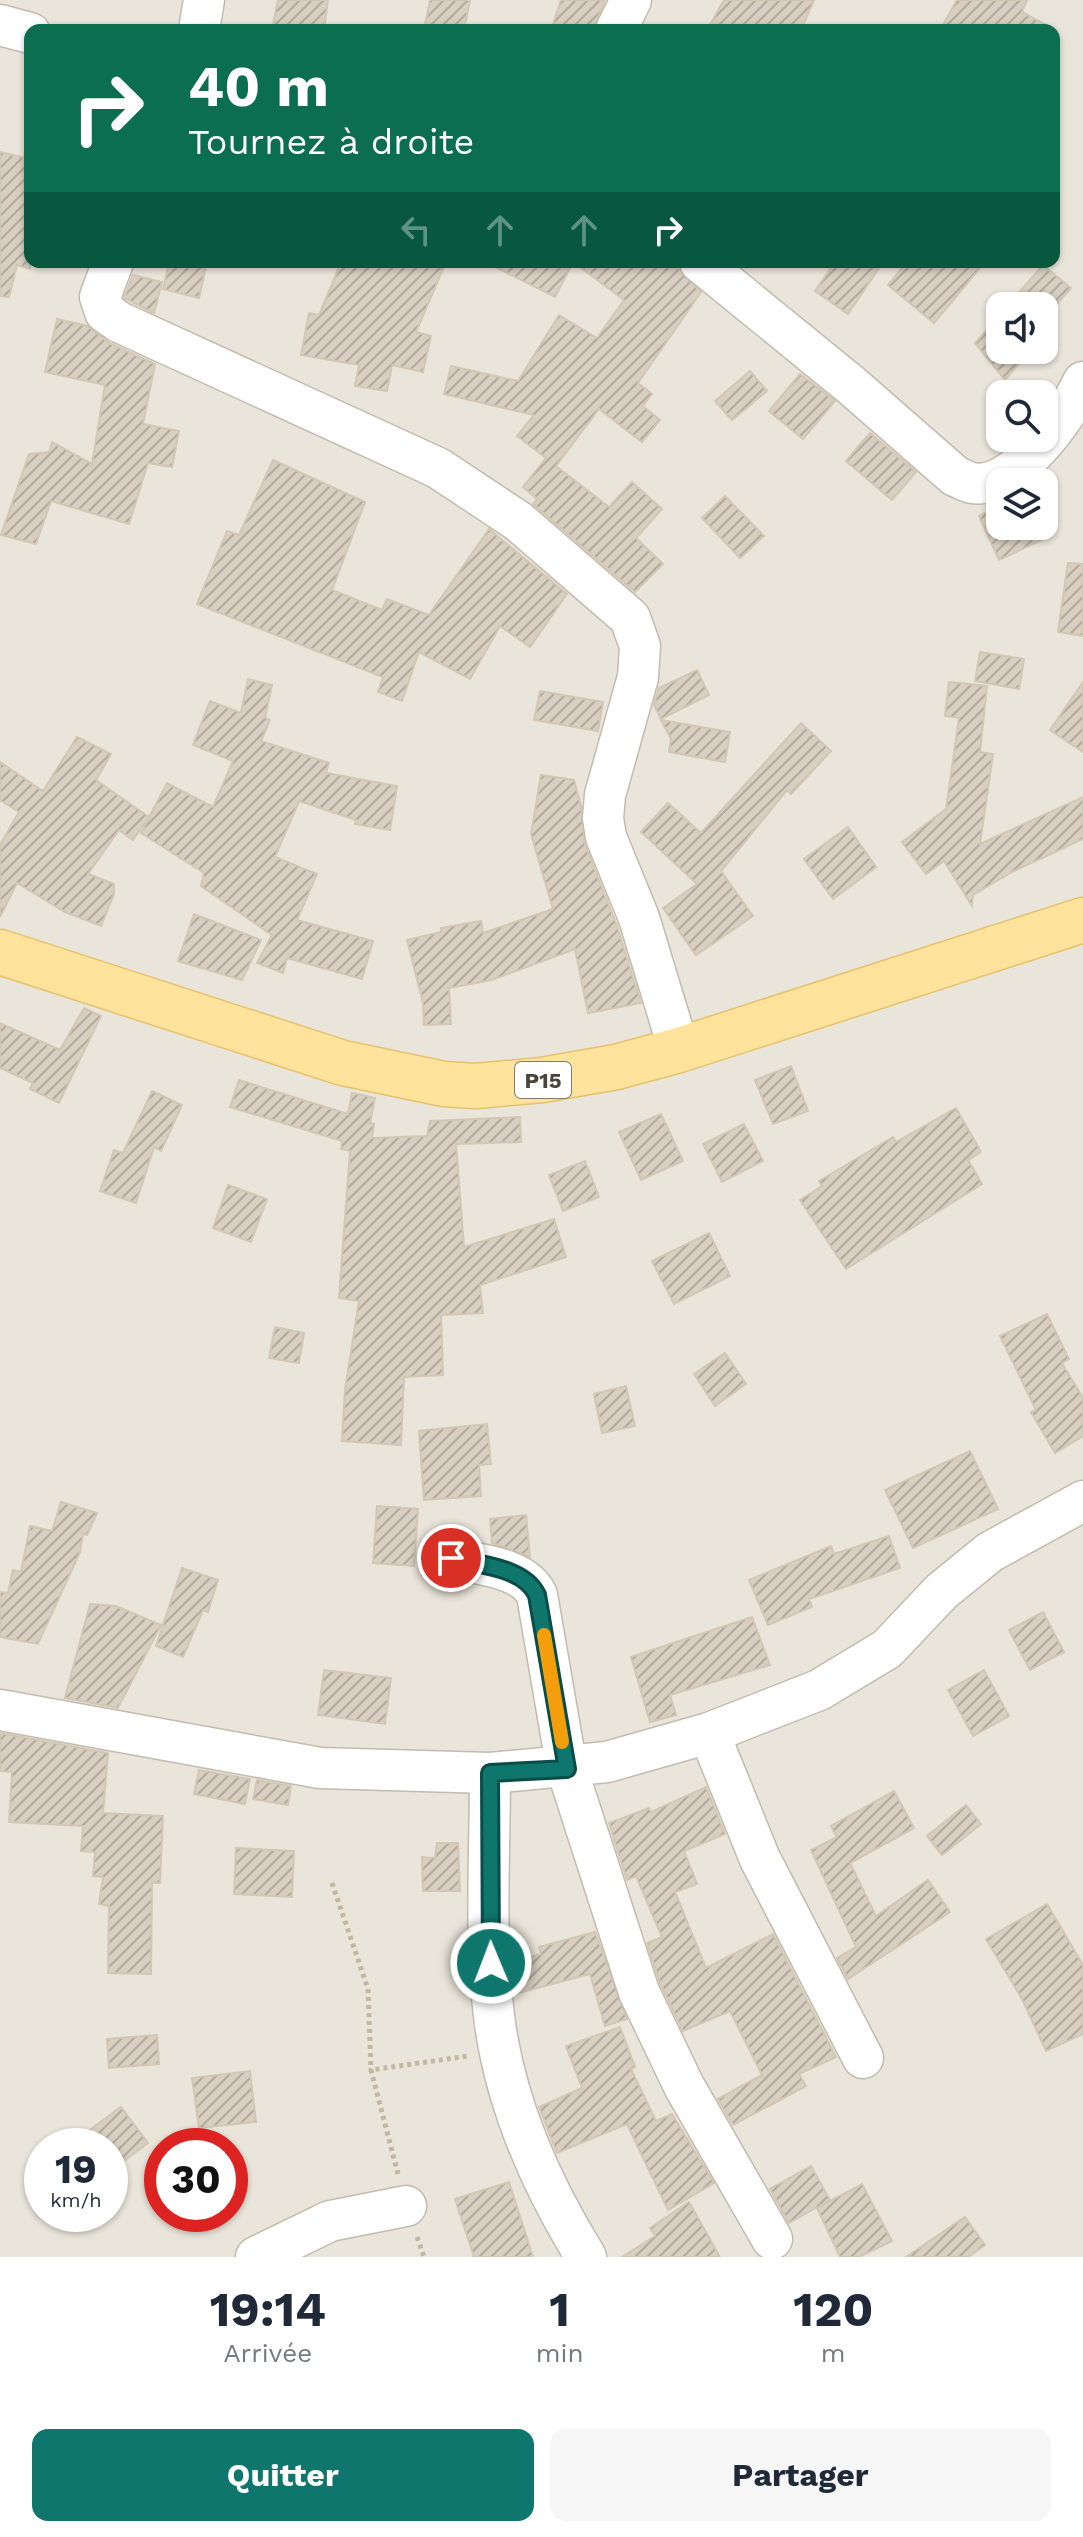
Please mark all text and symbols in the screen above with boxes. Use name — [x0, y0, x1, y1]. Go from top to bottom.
text: 40 m — [188, 54, 329, 120]
icon: right — [56, 56, 160, 160]
text: Tournez à droite — [188, 121, 474, 163]
icon: left — [394, 208, 438, 252]
icon: ahead — [478, 208, 522, 252]
icon: ahead — [562, 208, 606, 252]
icon: right — [646, 208, 690, 252]
map controls — [986, 292, 1058, 540]
button: sound — [986, 292, 1058, 364]
button: search — [986, 380, 1058, 452]
button: layers — [986, 468, 1058, 540]
road number: P15 — [515, 1062, 571, 1098]
pin — [417, 1524, 485, 1592]
icon: arrive — [429, 1536, 473, 1580]
position arrow — [449, 1921, 533, 2005]
speed limit sign: 30 — [144, 2128, 248, 2232]
text: 19 — [55, 2146, 97, 2193]
text: km/h — [50, 2188, 102, 2212]
text: 19:14 — [210, 2281, 326, 2338]
text: 1 — [549, 2281, 570, 2338]
text: 120 — [793, 2281, 873, 2338]
text: Arrivée — [223, 2338, 312, 2368]
text: min — [536, 2338, 584, 2368]
text: m — [821, 2338, 846, 2368]
button: Quitter — [32, 2429, 534, 2521]
button: Partager — [550, 2429, 1051, 2521]

